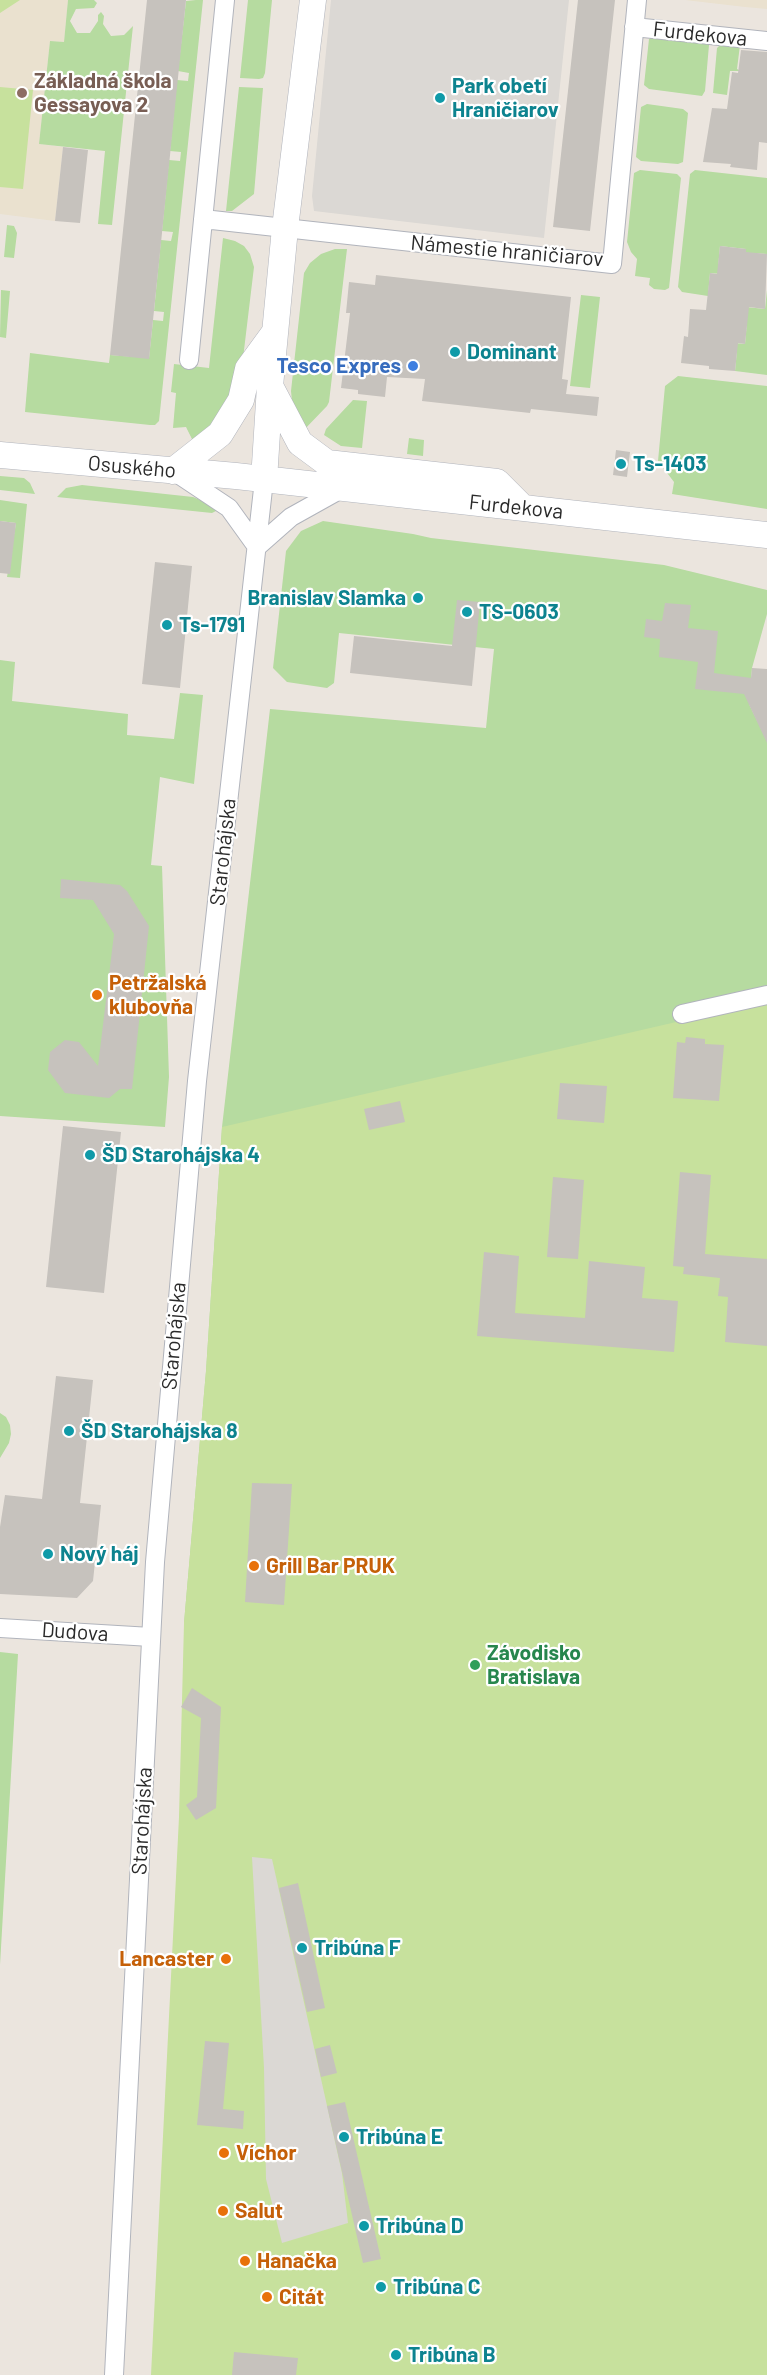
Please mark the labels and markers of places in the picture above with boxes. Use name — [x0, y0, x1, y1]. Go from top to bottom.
place label: Základná škola Gessayova 2 — [34, 68, 172, 118]
place label: Park obetí Hraničiarov — [452, 73, 559, 123]
marker: Základná škola Gessayova 2 — [15, 86, 29, 100]
marker: Park obetí Hraničiarov — [433, 91, 447, 105]
place label: Dominant — [467, 339, 557, 365]
marker: Dominant — [448, 345, 462, 359]
place label: Tesco Expres — [276, 353, 401, 379]
marker: Tesco Expres — [406, 359, 420, 373]
place label: Ts-1403 — [633, 451, 707, 477]
marker: Ts-1403 — [614, 457, 628, 471]
place label: Branislav Slamka — [248, 585, 406, 611]
marker: Branislav Slamka — [411, 591, 425, 605]
place label: TS-0603 — [479, 599, 559, 625]
marker: TS-0603 — [460, 605, 474, 619]
place label: Ts-1791 — [179, 612, 245, 638]
marker: Ts-1791 — [160, 618, 174, 632]
place label: Petržalská klubovňa — [109, 970, 207, 1020]
marker: Petržalská klubovňa — [90, 988, 104, 1002]
place label: ŠD Starohájska 4 — [102, 1142, 260, 1168]
marker: ŠD Starohájska 4 — [83, 1148, 97, 1162]
place label: ŠD Starohájska 8 — [81, 1418, 238, 1444]
marker: ŠD Starohájska 8 — [62, 1424, 76, 1438]
place label: Nový háj — [60, 1541, 139, 1567]
marker: Nový háj — [41, 1547, 55, 1561]
place label: Grill Bar PRUK — [266, 1553, 395, 1579]
marker: Grill Bar PRUK — [247, 1559, 261, 1573]
place label: Závodisko Bratislava — [487, 1640, 581, 1690]
marker: Závodisko Bratislava — [468, 1658, 482, 1672]
place label: Tribúna F — [314, 1935, 400, 1961]
marker: Tribúna F — [295, 1941, 309, 1955]
place label: Lancaster — [119, 1946, 214, 1972]
marker: Lancaster — [219, 1952, 233, 1966]
place label: Tribúna E — [356, 2124, 443, 2150]
marker: Tribúna E — [337, 2130, 351, 2144]
place label: Víchor — [236, 2140, 296, 2166]
marker: Víchor — [217, 2146, 231, 2160]
place label: Salut — [235, 2198, 283, 2224]
marker: Salut — [216, 2204, 230, 2218]
place label: Tribúna D — [376, 2213, 464, 2239]
marker: Tribúna D — [357, 2219, 371, 2233]
place label: Hanačka — [257, 2248, 337, 2274]
marker: Hanačka — [238, 2254, 252, 2268]
place label: Tribúna C — [393, 2274, 480, 2300]
marker: Tribúna C — [374, 2280, 388, 2294]
place label: Citát — [279, 2284, 324, 2310]
marker: Citát — [260, 2290, 274, 2304]
place label: Tribúna B — [408, 2342, 496, 2368]
marker: Tribúna B — [389, 2348, 403, 2362]

